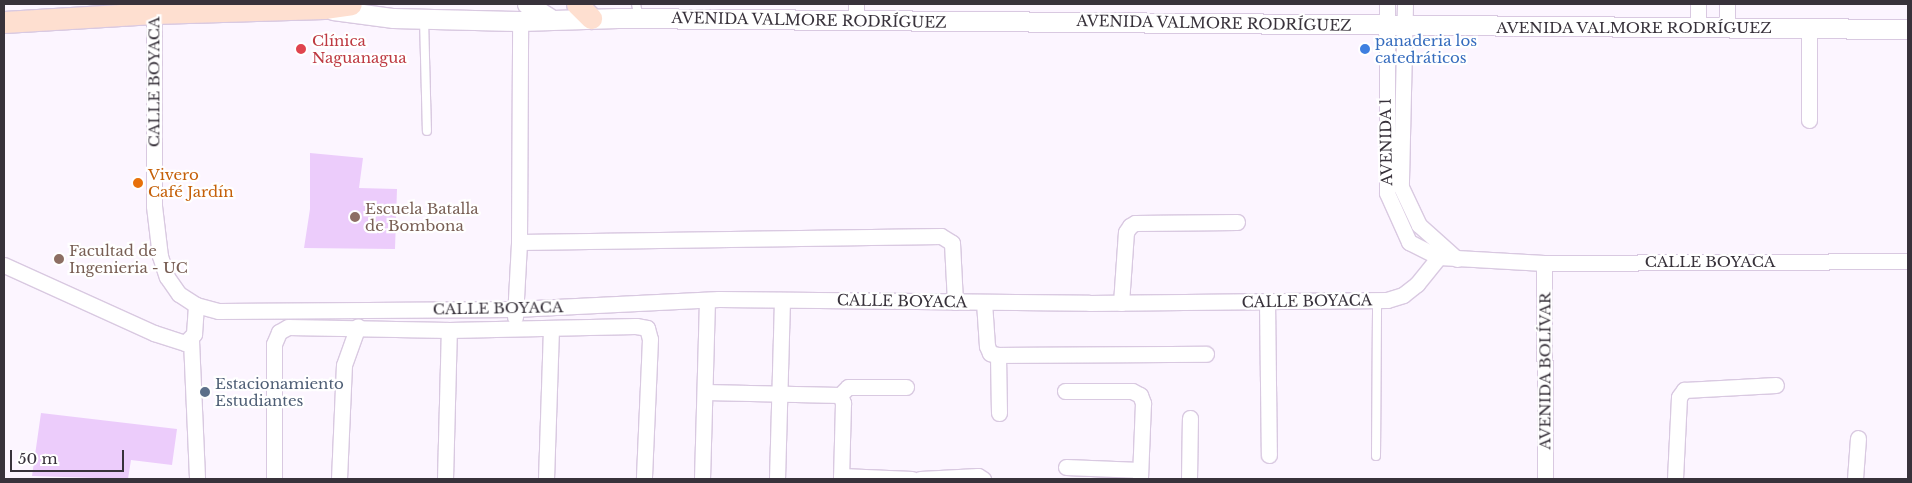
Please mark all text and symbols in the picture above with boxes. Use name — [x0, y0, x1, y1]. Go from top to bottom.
street label: AVENIDA VALMORE RODRÍGUEZ — [671, 9, 947, 31]
street label: AVENIDA VALMORE RODRÍGUEZ — [1076, 12, 1352, 34]
street label: CALLE BOYACA — [145, 17, 163, 147]
street label: AVENIDA VALMORE RODRÍGUEZ — [1496, 19, 1772, 37]
place label: Clínica Naguanagua — [312, 31, 407, 66]
place label: panaderia los catedráticos — [1375, 31, 1477, 66]
marker: Clínica Naguanagua — [294, 42, 308, 56]
marker: panaderia los catedráticos — [1359, 43, 1371, 55]
street label: AVENIDA 1 — [1376, 98, 1396, 186]
place label: Vivero Café Jardín — [148, 165, 234, 200]
marker: Vivero Café Jardín — [132, 177, 144, 189]
place label: Escuela Batalla de Bombona — [365, 199, 479, 234]
marker: Escuela Batalla de Bombona — [349, 211, 361, 223]
place label: Facultad de Ingenieria - UC — [69, 241, 188, 276]
marker: Facultad de Ingenieria - UC — [53, 253, 65, 265]
street label: CALLE BOYACA — [1645, 253, 1775, 271]
street label: CALLE BOYACA — [837, 291, 967, 311]
street label: CALLE BOYACA — [1242, 291, 1372, 311]
street label: AVENIDA BOLÍVAR — [1536, 292, 1554, 450]
street label: CALLE BOYACA — [433, 298, 563, 318]
place label: Estacionamiento Estudiantes — [215, 374, 344, 409]
marker: Estacionamiento Estudiantes — [199, 386, 211, 398]
scale bar — [12, 440, 126, 472]
text: 50 m — [18, 449, 58, 468]

